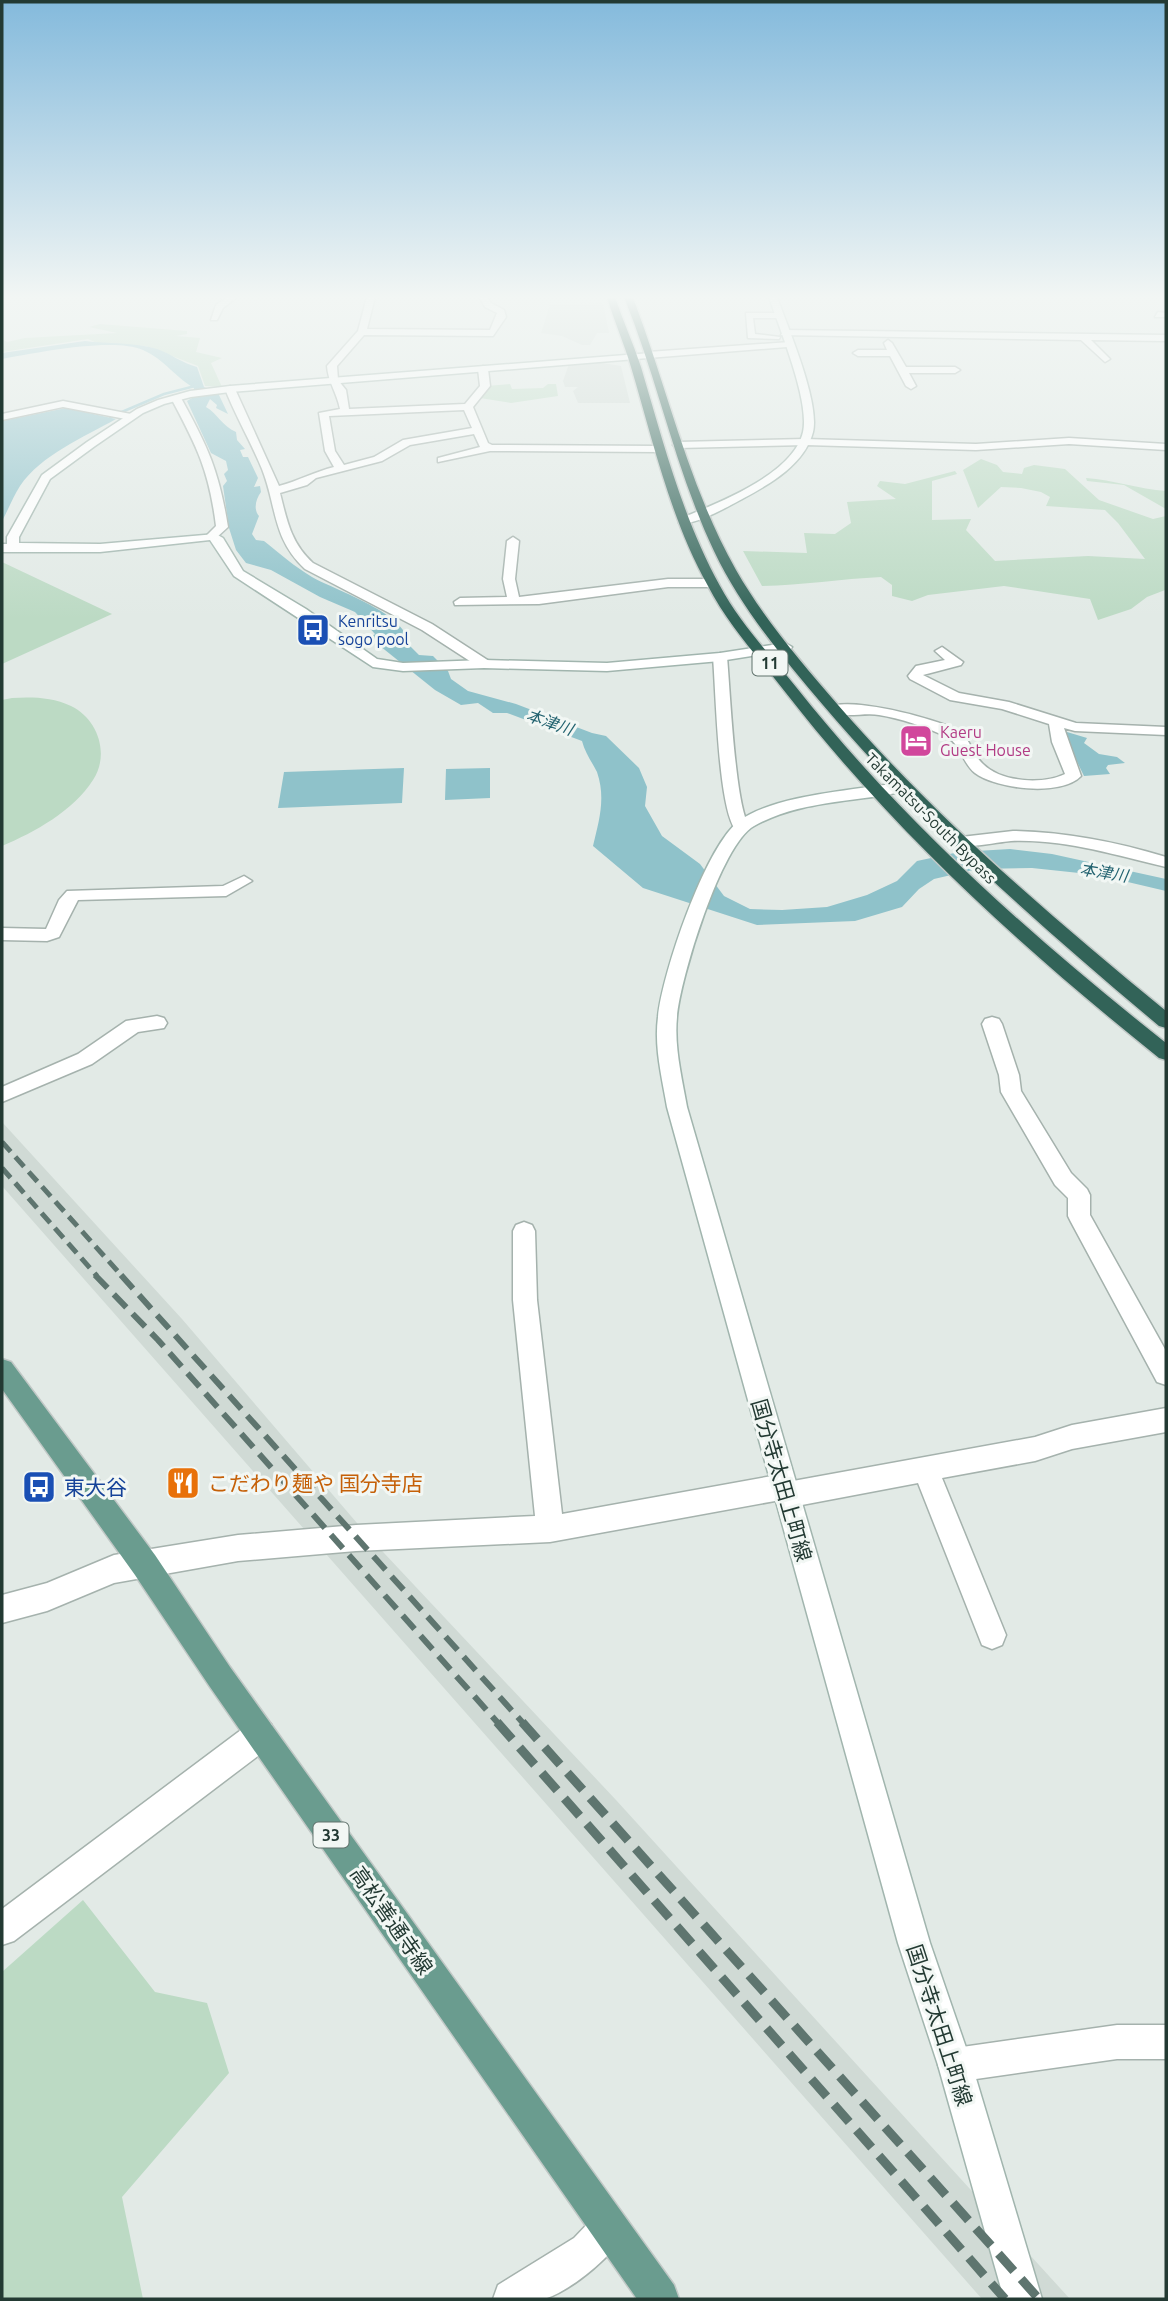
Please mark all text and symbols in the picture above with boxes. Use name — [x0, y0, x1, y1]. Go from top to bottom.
bus stop icon: Kenritsu sogo pool — [294, 611, 332, 649]
place label: Kenritsu sogo pool — [338, 612, 409, 648]
road number: 11 — [752, 650, 788, 676]
water label: 本津川 — [524, 706, 578, 739]
hotel icon: Kaeru Guest House — [897, 722, 935, 760]
place label: Kaeru Guest House — [940, 723, 1031, 759]
street label: Takamatsu-South Bypass — [862, 749, 1000, 887]
water label: 本津川 — [1079, 859, 1131, 885]
street label: 国分寺太田上町線 — [747, 1396, 817, 1564]
restaurant icon: こだわり麺や 国分寺店 — [164, 1464, 202, 1502]
bus stop icon: 東大谷 — [20, 1468, 58, 1506]
place label: こだわり麺や 国分寺店 — [208, 1471, 423, 1495]
place label: 東大谷 — [64, 1475, 127, 1499]
road number: 33 — [314, 1823, 348, 1848]
street label: 高松善通寺線 — [346, 1862, 438, 1978]
street label: 国分寺太田上町線 — [903, 1941, 977, 2109]

